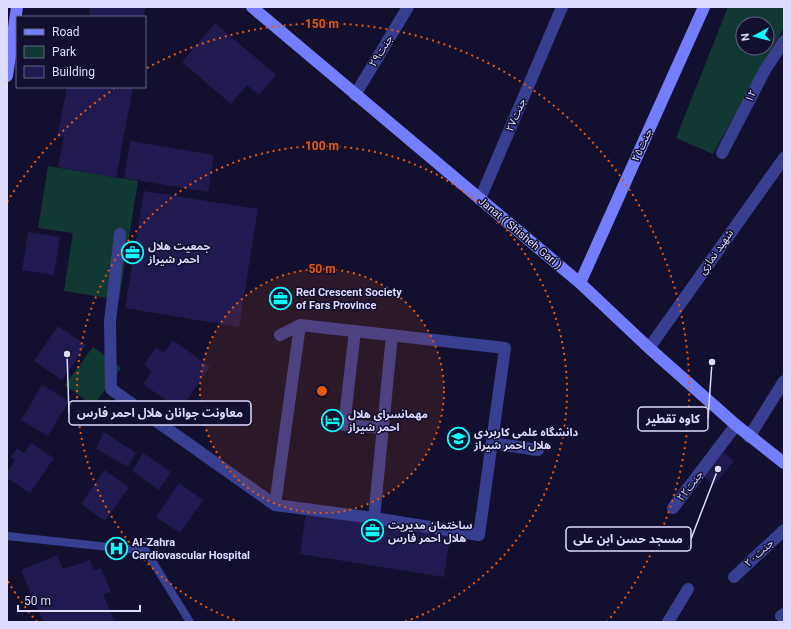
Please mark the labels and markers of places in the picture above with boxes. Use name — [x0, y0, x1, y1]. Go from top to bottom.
office icon: جمعیت هلال احمر شیراز — [120, 239, 146, 265]
place label: جمعیت هلال احمر شیراز — [147, 240, 210, 266]
office icon: Red Crescent Society of Fars Province — [267, 285, 293, 311]
place label: Red Crescent Society of Fars Province — [296, 286, 402, 312]
centre of rings — [315, 384, 329, 398]
callout: معاونت جوانان هلال احمر فارس — [69, 401, 251, 425]
hotel icon: مهمانسرای هلال احمر شیراز — [319, 407, 345, 433]
callout: کاوه تقطیر — [638, 407, 708, 431]
place label: مهمانسرای هلال احمر شیراز — [347, 408, 428, 434]
school or university icon: دانشگاه علمی کاربردی هلال احمر شیراز — [446, 425, 472, 451]
place label: دانشگاه علمی کاربردی هلال احمر شیراز — [473, 426, 578, 452]
office icon: ساختمان مدیریت هلال احمر فارس — [360, 518, 386, 544]
place label: ساختمان مدیریت هلال احمر فارس — [388, 519, 472, 545]
callout: مسجد حسن ابن علی — [566, 527, 691, 551]
hospital icon: Al-Zahra Cardiovascular Hospital — [103, 535, 129, 561]
place label: Al-Zahra Cardiovascular Hospital — [132, 536, 250, 562]

